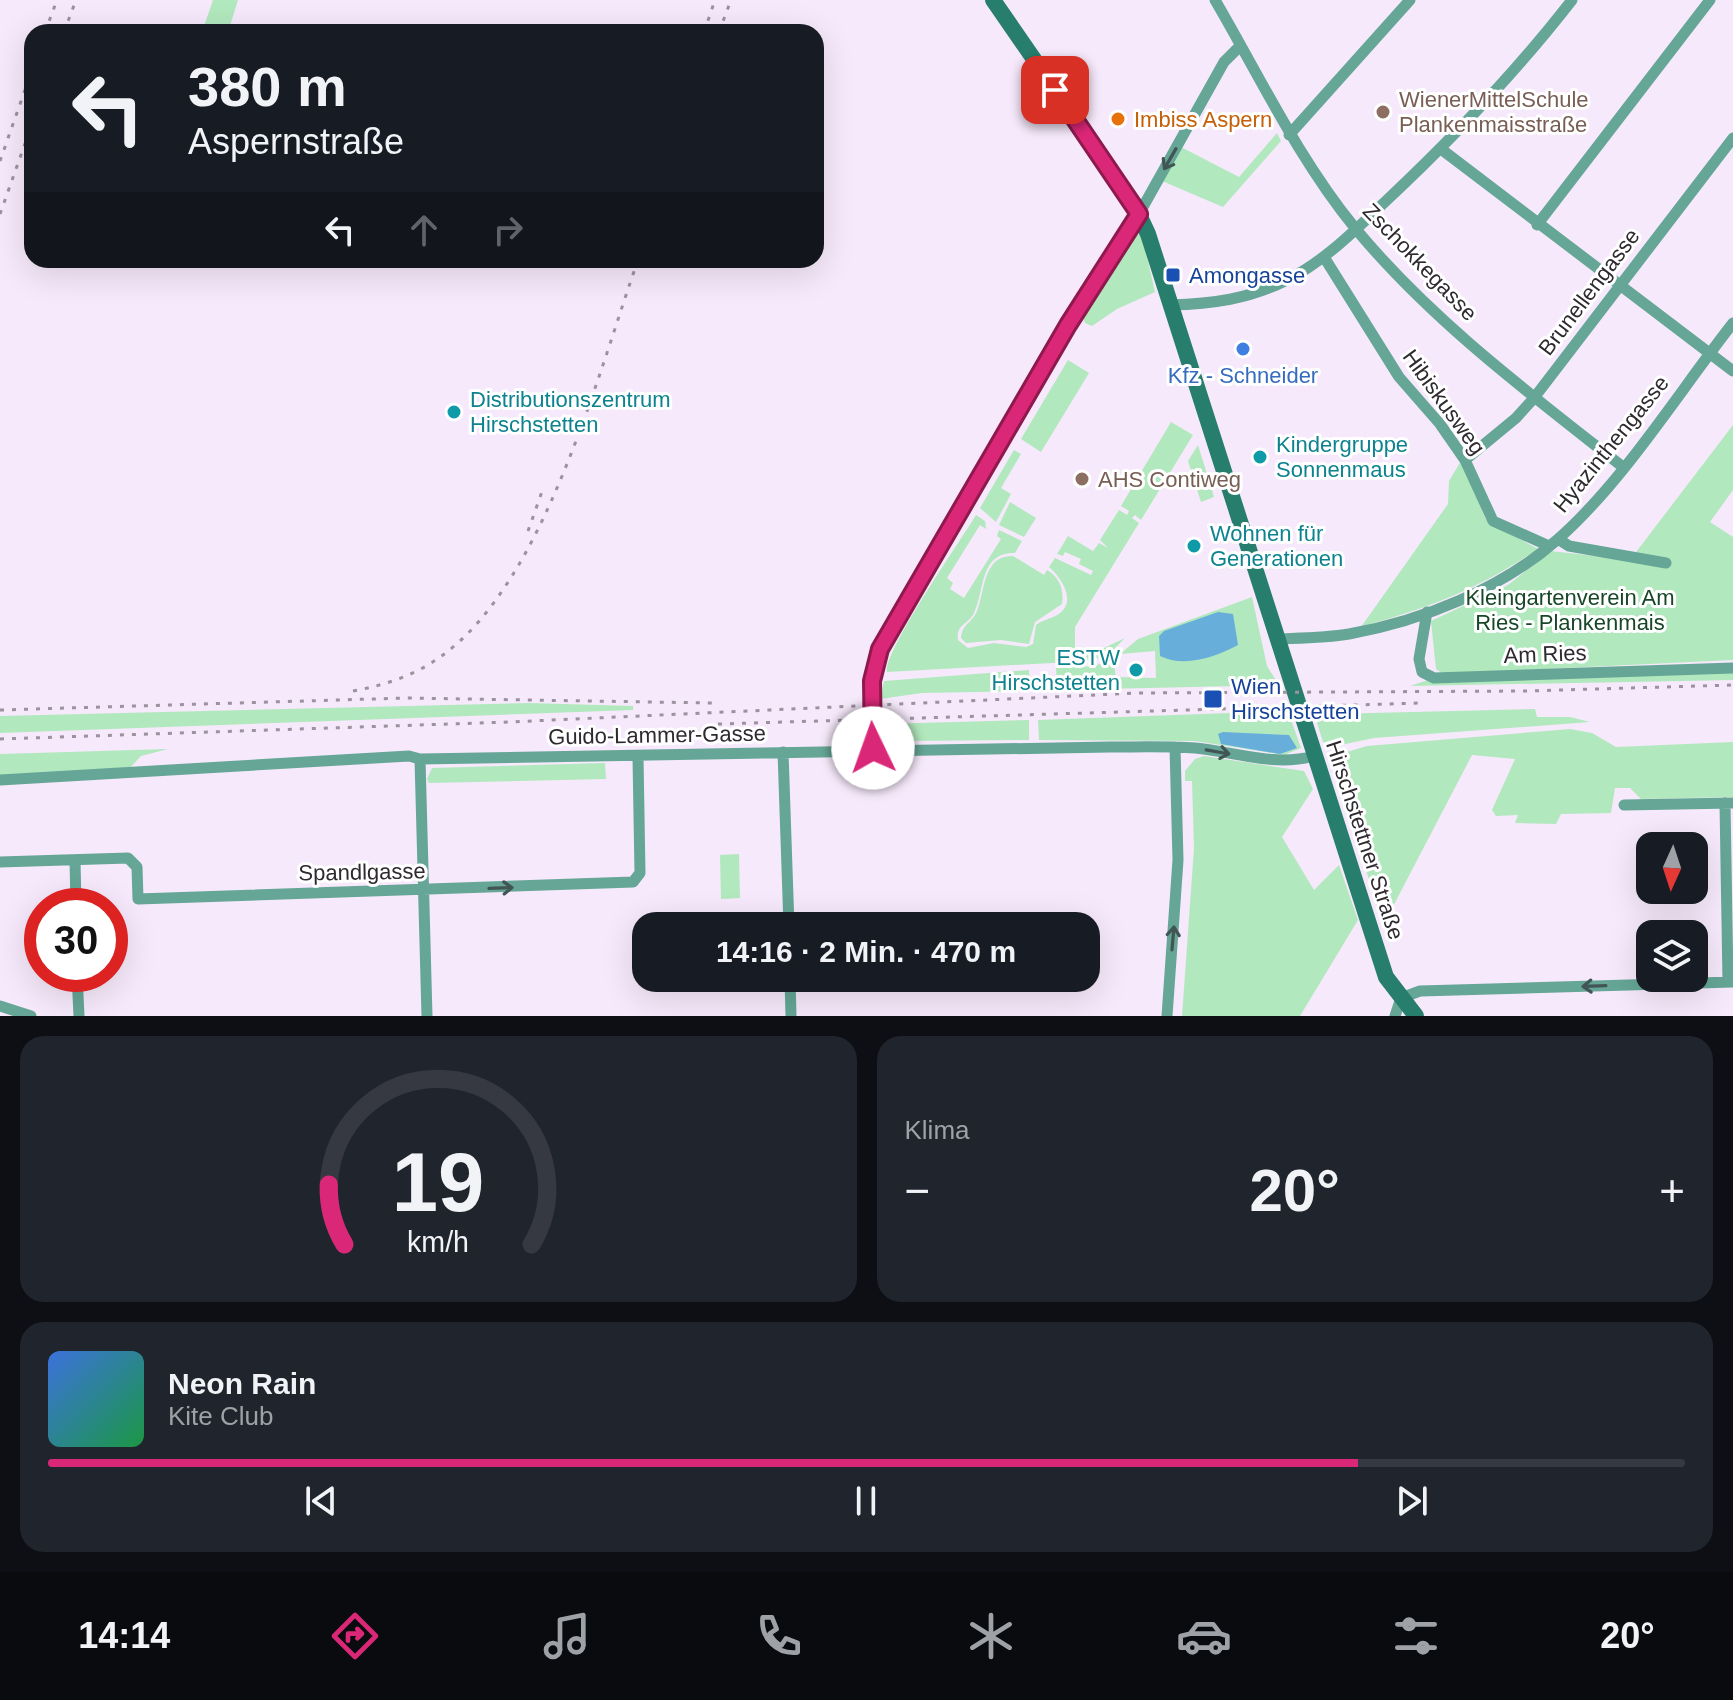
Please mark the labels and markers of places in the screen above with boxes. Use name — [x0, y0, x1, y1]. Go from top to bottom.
pin — [1021, 56, 1089, 124]
place label: WienerMittelSchule Plankenmaisstraße — [1399, 87, 1589, 137]
marker: WienerMittelSchule Plankenmaisstraße — [1374, 103, 1392, 121]
place label: Imbiss Aspern — [1134, 107, 1272, 132]
marker: Imbiss Aspern — [1109, 110, 1127, 128]
place label: Amongasse — [1189, 263, 1305, 288]
marker: Amongasse — [1164, 266, 1182, 284]
marker: Kfz - Schneider — [1234, 340, 1252, 358]
place label: Kfz - Schneider — [1168, 363, 1318, 388]
place label: Distributionszentrum Hirschstetten — [470, 387, 671, 437]
marker: Distributionszentrum Hirschstetten — [445, 403, 463, 421]
place label: Kindergruppe Sonnenmaus — [1276, 432, 1408, 482]
marker: Kindergruppe Sonnenmaus — [1251, 448, 1269, 466]
place label: AHS Contiweg — [1098, 467, 1241, 492]
marker: AHS Contiweg — [1073, 470, 1091, 488]
place label: Wohnen für Generationen — [1210, 521, 1343, 571]
marker: Wohnen für Generationen — [1185, 537, 1203, 555]
place label: ESTW Hirschstetten — [992, 645, 1120, 695]
marker: ESTW Hirschstetten — [1127, 661, 1145, 679]
place label: Wien Hirschstetten — [1231, 674, 1359, 724]
marker: Wien Hirschstetten — [1202, 688, 1224, 710]

